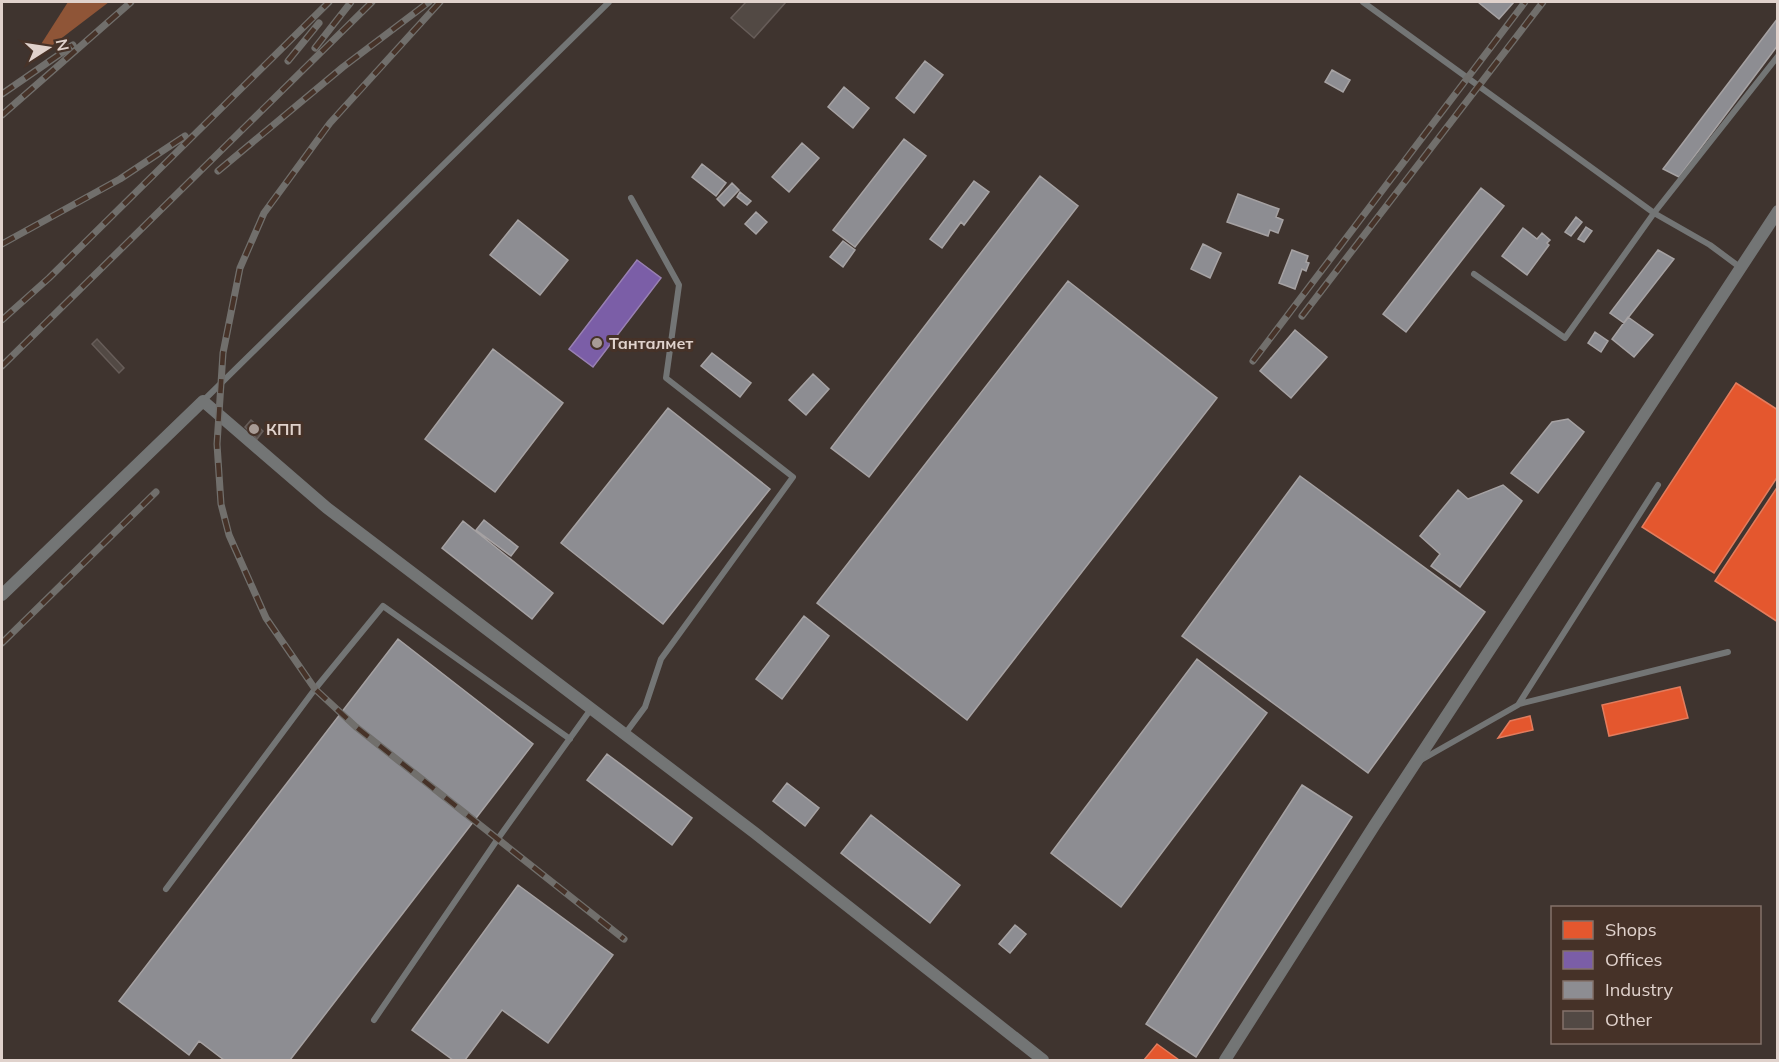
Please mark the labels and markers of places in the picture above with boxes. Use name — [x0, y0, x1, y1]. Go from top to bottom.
place label: Танталмет — [609, 333, 693, 353]
marker: Танталмет — [590, 336, 604, 350]
place label: КПП — [266, 419, 302, 439]
marker: КПП — [247, 422, 261, 436]

